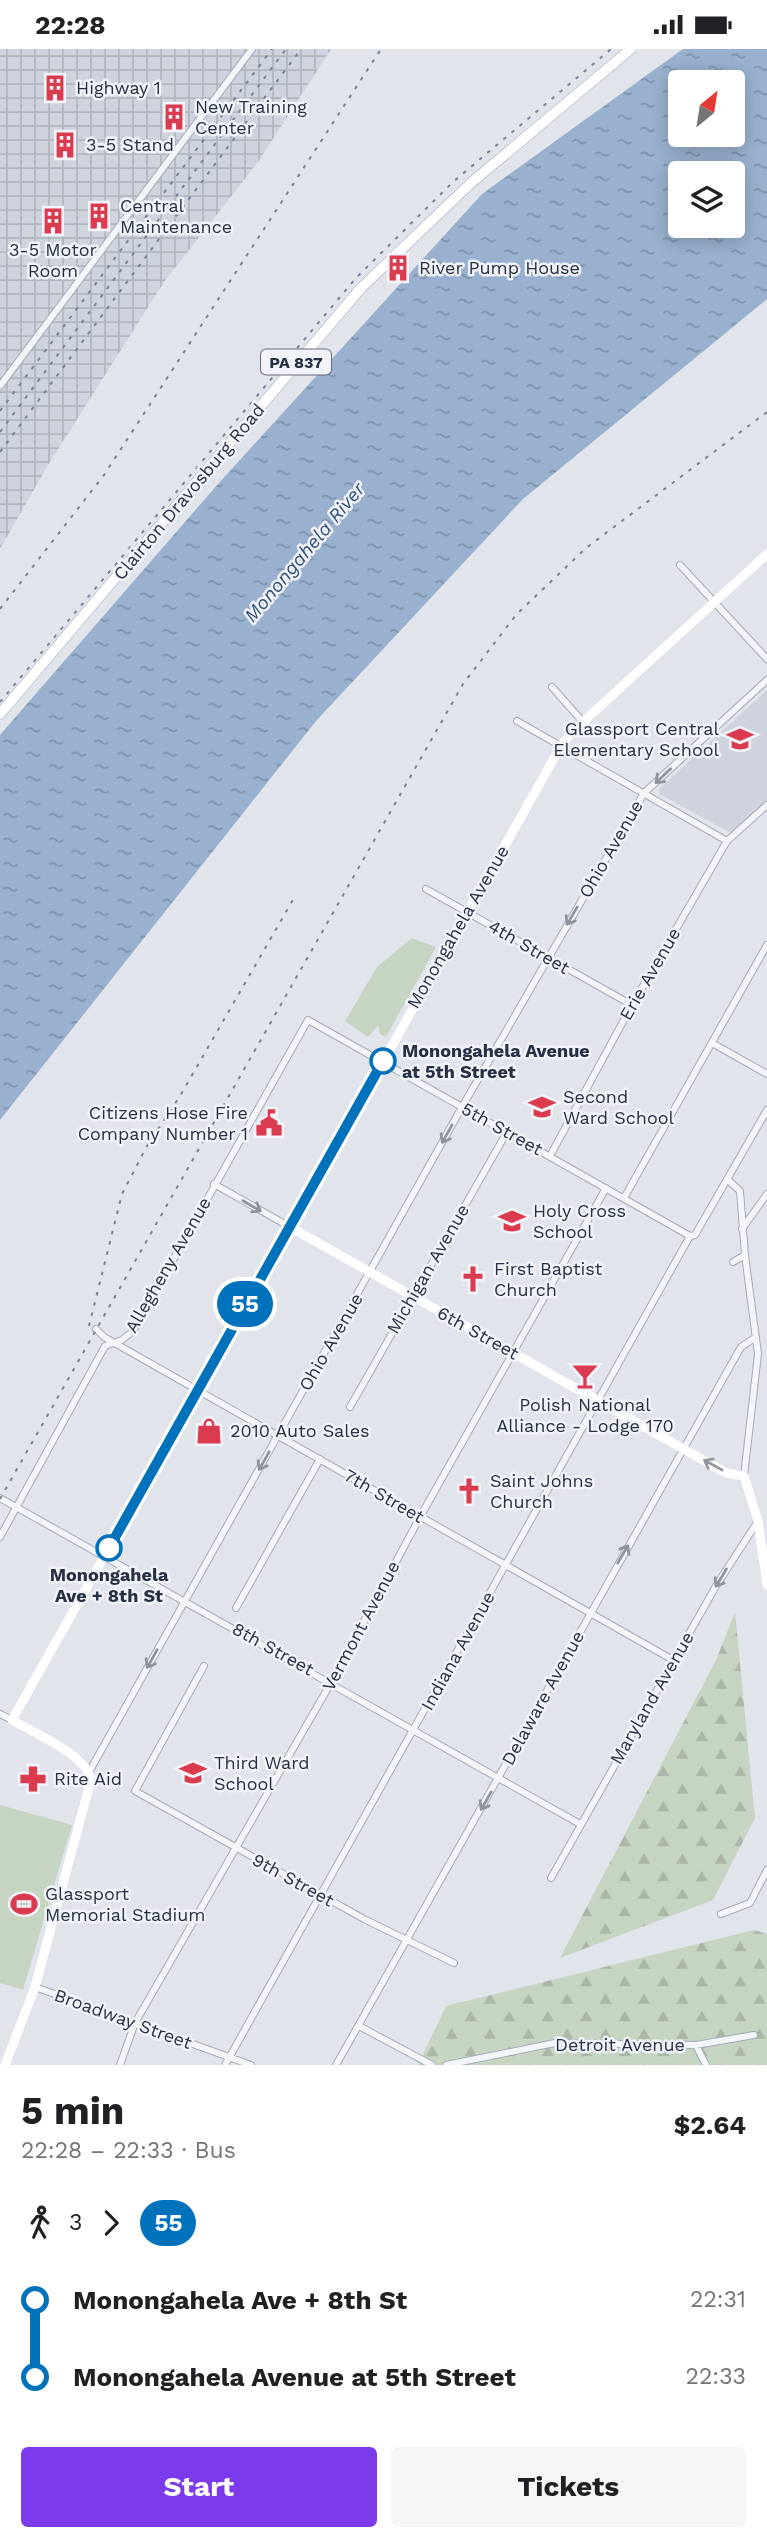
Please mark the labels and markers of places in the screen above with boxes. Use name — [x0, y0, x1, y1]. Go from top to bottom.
building icon: Highway 1 — [40, 73, 70, 103]
place label: Highway 1 — [76, 77, 161, 98]
place label: New Training Center — [195, 96, 307, 138]
building icon: New Training Center — [159, 102, 189, 132]
building icon: 3-5 Stand — [50, 130, 80, 160]
place label: 3-5 Stand — [86, 134, 174, 155]
place label: Central Maintenance — [120, 195, 232, 237]
building icon: Central Maintenance — [84, 201, 114, 231]
building icon: 3-5 Motor Room — [38, 206, 68, 236]
place label: 3-5 Motor Room — [9, 239, 97, 281]
building icon: River Pump House — [383, 253, 413, 283]
place label: River Pump House — [419, 257, 580, 278]
place label: Glassport Central Elementary School — [553, 718, 719, 760]
school or university icon: Glassport Central Elementary School — [725, 724, 755, 754]
place label: Monongahela Avenue at 5th Street — [402, 1040, 590, 1082]
marker: Monongahela Avenue at 5th Street — [370, 1048, 396, 1074]
place label: Second Ward School — [563, 1086, 675, 1128]
school or university icon: Second Ward School — [527, 1092, 557, 1122]
place label: Citizens Hose Fire Company Number 1 — [78, 1102, 248, 1144]
public building icon: Citizens Hose Fire Company Number 1 — [254, 1108, 284, 1138]
place label: Holy Cross School — [533, 1200, 626, 1242]
school or university icon: Holy Cross School — [497, 1206, 527, 1236]
place label: First Baptist Church — [494, 1258, 603, 1300]
church icon: First Baptist Church — [458, 1264, 488, 1294]
bar icon: Polish National Alliance - Lodge 170 — [570, 1361, 600, 1391]
place label: Polish National Alliance - Lodge 170 — [496, 1394, 674, 1436]
shop icon: 2010 Auto Sales — [194, 1416, 224, 1446]
place label: 2010 Auto Sales — [230, 1420, 370, 1441]
place label: Saint Johns Church — [490, 1470, 593, 1512]
church icon: Saint Johns Church — [454, 1476, 484, 1506]
marker: Monongahela Ave + 8th St — [96, 1535, 122, 1561]
place label: Monongahela Ave + 8th St — [50, 1564, 169, 1606]
place label: Third Ward School — [214, 1752, 310, 1794]
school or university icon: Third Ward School — [178, 1758, 208, 1788]
pharmacy icon: Rite Aid — [18, 1764, 48, 1794]
place label: Rite Aid — [54, 1768, 122, 1789]
place label: Glassport Memorial Stadium — [45, 1883, 206, 1925]
sports icon: Glassport Memorial Stadium — [9, 1889, 39, 1919]

